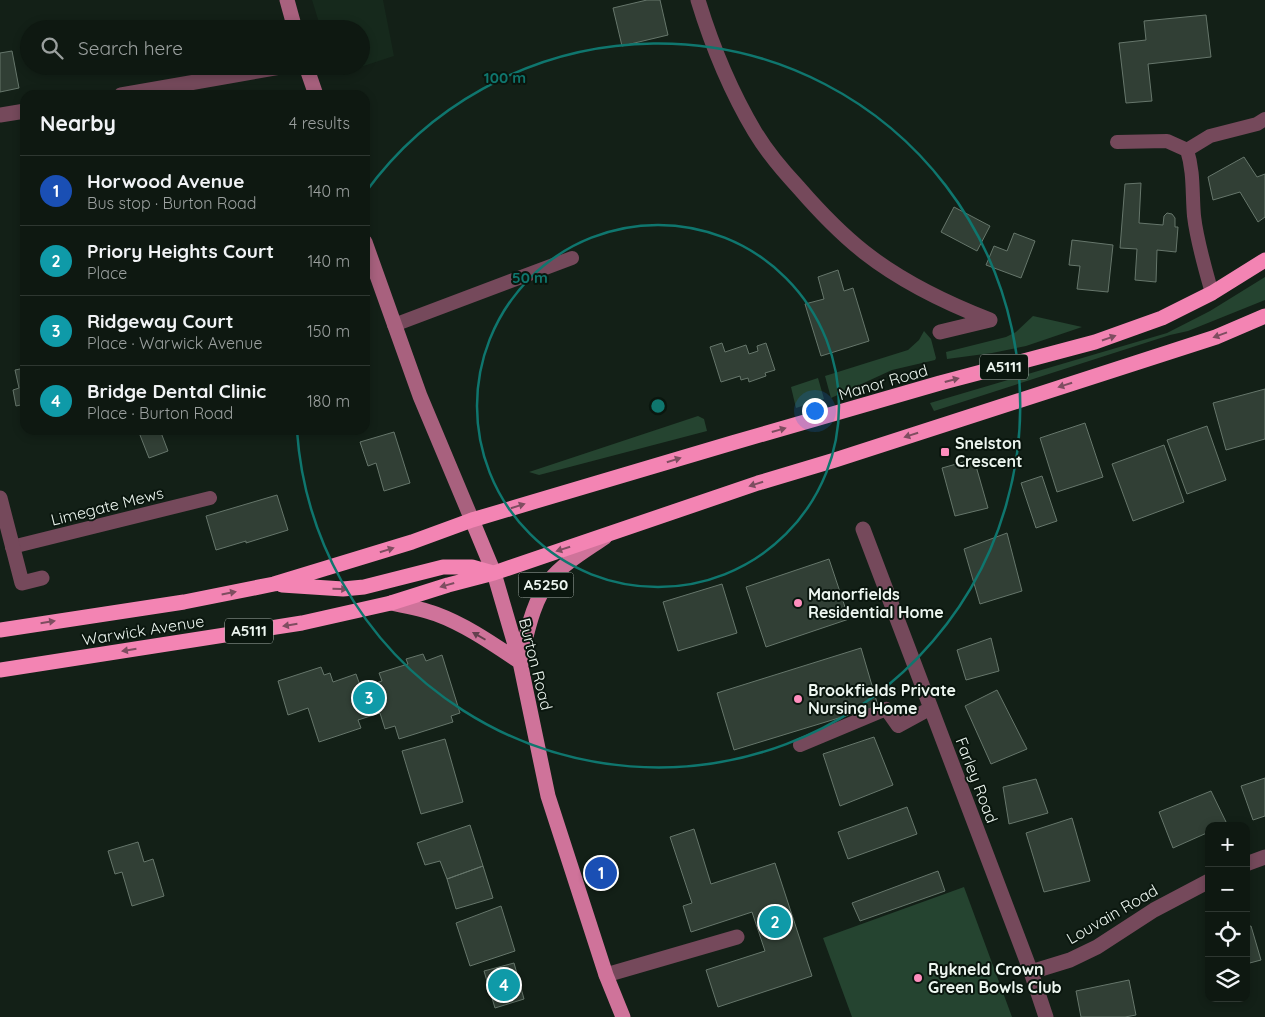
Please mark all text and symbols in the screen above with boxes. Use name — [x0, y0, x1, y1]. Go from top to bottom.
search box — [20, 20, 370, 75]
icon: search — [38, 34, 66, 62]
text: Search here — [78, 36, 183, 60]
text: 100 m — [484, 68, 526, 87]
text: Nearby — [40, 110, 116, 136]
text: 4 results — [289, 113, 350, 133]
text: Horwood Avenue — [87, 169, 244, 193]
text: 1 — [53, 181, 59, 201]
text: 140 m — [307, 181, 350, 201]
text: Bus stop · Burton Road — [87, 193, 256, 213]
text: Priory Heights Court — [87, 239, 274, 263]
text: 2 — [51, 251, 61, 271]
text: 140 m — [307, 251, 350, 271]
text: Place — [87, 263, 127, 283]
text: 50 m — [512, 268, 548, 287]
text: Ridgeway Court — [87, 309, 233, 333]
text: 3 — [52, 321, 60, 341]
text: 150 m — [307, 321, 350, 341]
one-way arrow — [1212, 331, 1227, 339]
text: Place · Warwick Avenue — [87, 333, 262, 353]
one-way arrow — [1101, 334, 1116, 341]
road number: A5111 — [980, 354, 1028, 380]
street label: Manor Road — [836, 360, 930, 404]
one-way arrow — [944, 376, 959, 384]
text: Bridge Dental Clinic — [87, 379, 266, 403]
one-way arrow — [1058, 382, 1073, 389]
text: 4 — [51, 391, 61, 411]
text: 180 m — [307, 391, 350, 411]
centre of rings — [649, 397, 667, 415]
your location — [802, 398, 828, 424]
text: Place · Burton Road — [87, 403, 233, 423]
one-way arrow — [771, 425, 786, 433]
one-way arrow — [903, 432, 918, 440]
place label: Snelston Crescent — [955, 433, 1023, 471]
marker: Snelston Crescent — [939, 446, 951, 458]
one-way arrow — [667, 456, 682, 464]
one-way arrow — [748, 481, 763, 489]
street label: Limegate Mews — [49, 482, 165, 530]
one-way arrow — [511, 502, 526, 510]
one-way arrow — [380, 545, 395, 553]
one-way arrow — [555, 545, 570, 553]
road number: A5250 — [518, 572, 574, 598]
one-way arrow — [439, 582, 454, 590]
place label: Manorfields Residential Home — [808, 584, 944, 622]
one-way arrow — [332, 585, 348, 593]
one-way arrow — [221, 588, 237, 596]
marker: Manorfields Residential Home — [792, 597, 804, 609]
street label: Warwick Avenue — [81, 610, 205, 650]
street label: Burton Road — [515, 616, 557, 712]
one-way arrow — [40, 618, 56, 626]
road number: A5111 — [225, 618, 273, 644]
one-way arrow — [281, 622, 297, 630]
one-way arrow — [472, 631, 486, 640]
one-way arrow — [121, 647, 137, 655]
pin: 3 — [353, 679, 385, 717]
place label: Brookfields Private Nursing Home — [808, 680, 956, 718]
marker: Brookfields Private Nursing Home — [792, 693, 804, 705]
street label: Farley Road — [951, 734, 1003, 826]
map controls — [1205, 822, 1250, 1002]
button: + — [1205, 822, 1250, 867]
pin: 1 — [585, 854, 617, 892]
button: − — [1205, 867, 1250, 912]
street label: Louvain Road — [1063, 880, 1161, 948]
pin: 2 — [759, 903, 791, 941]
button: locate — [1205, 912, 1250, 957]
button: layers — [1205, 957, 1250, 1002]
place label: Rykneld Crown Green Bowls Club — [928, 959, 1062, 997]
pin: 4 — [488, 966, 520, 1004]
marker: Rykneld Crown Green Bowls Club — [912, 972, 924, 984]

